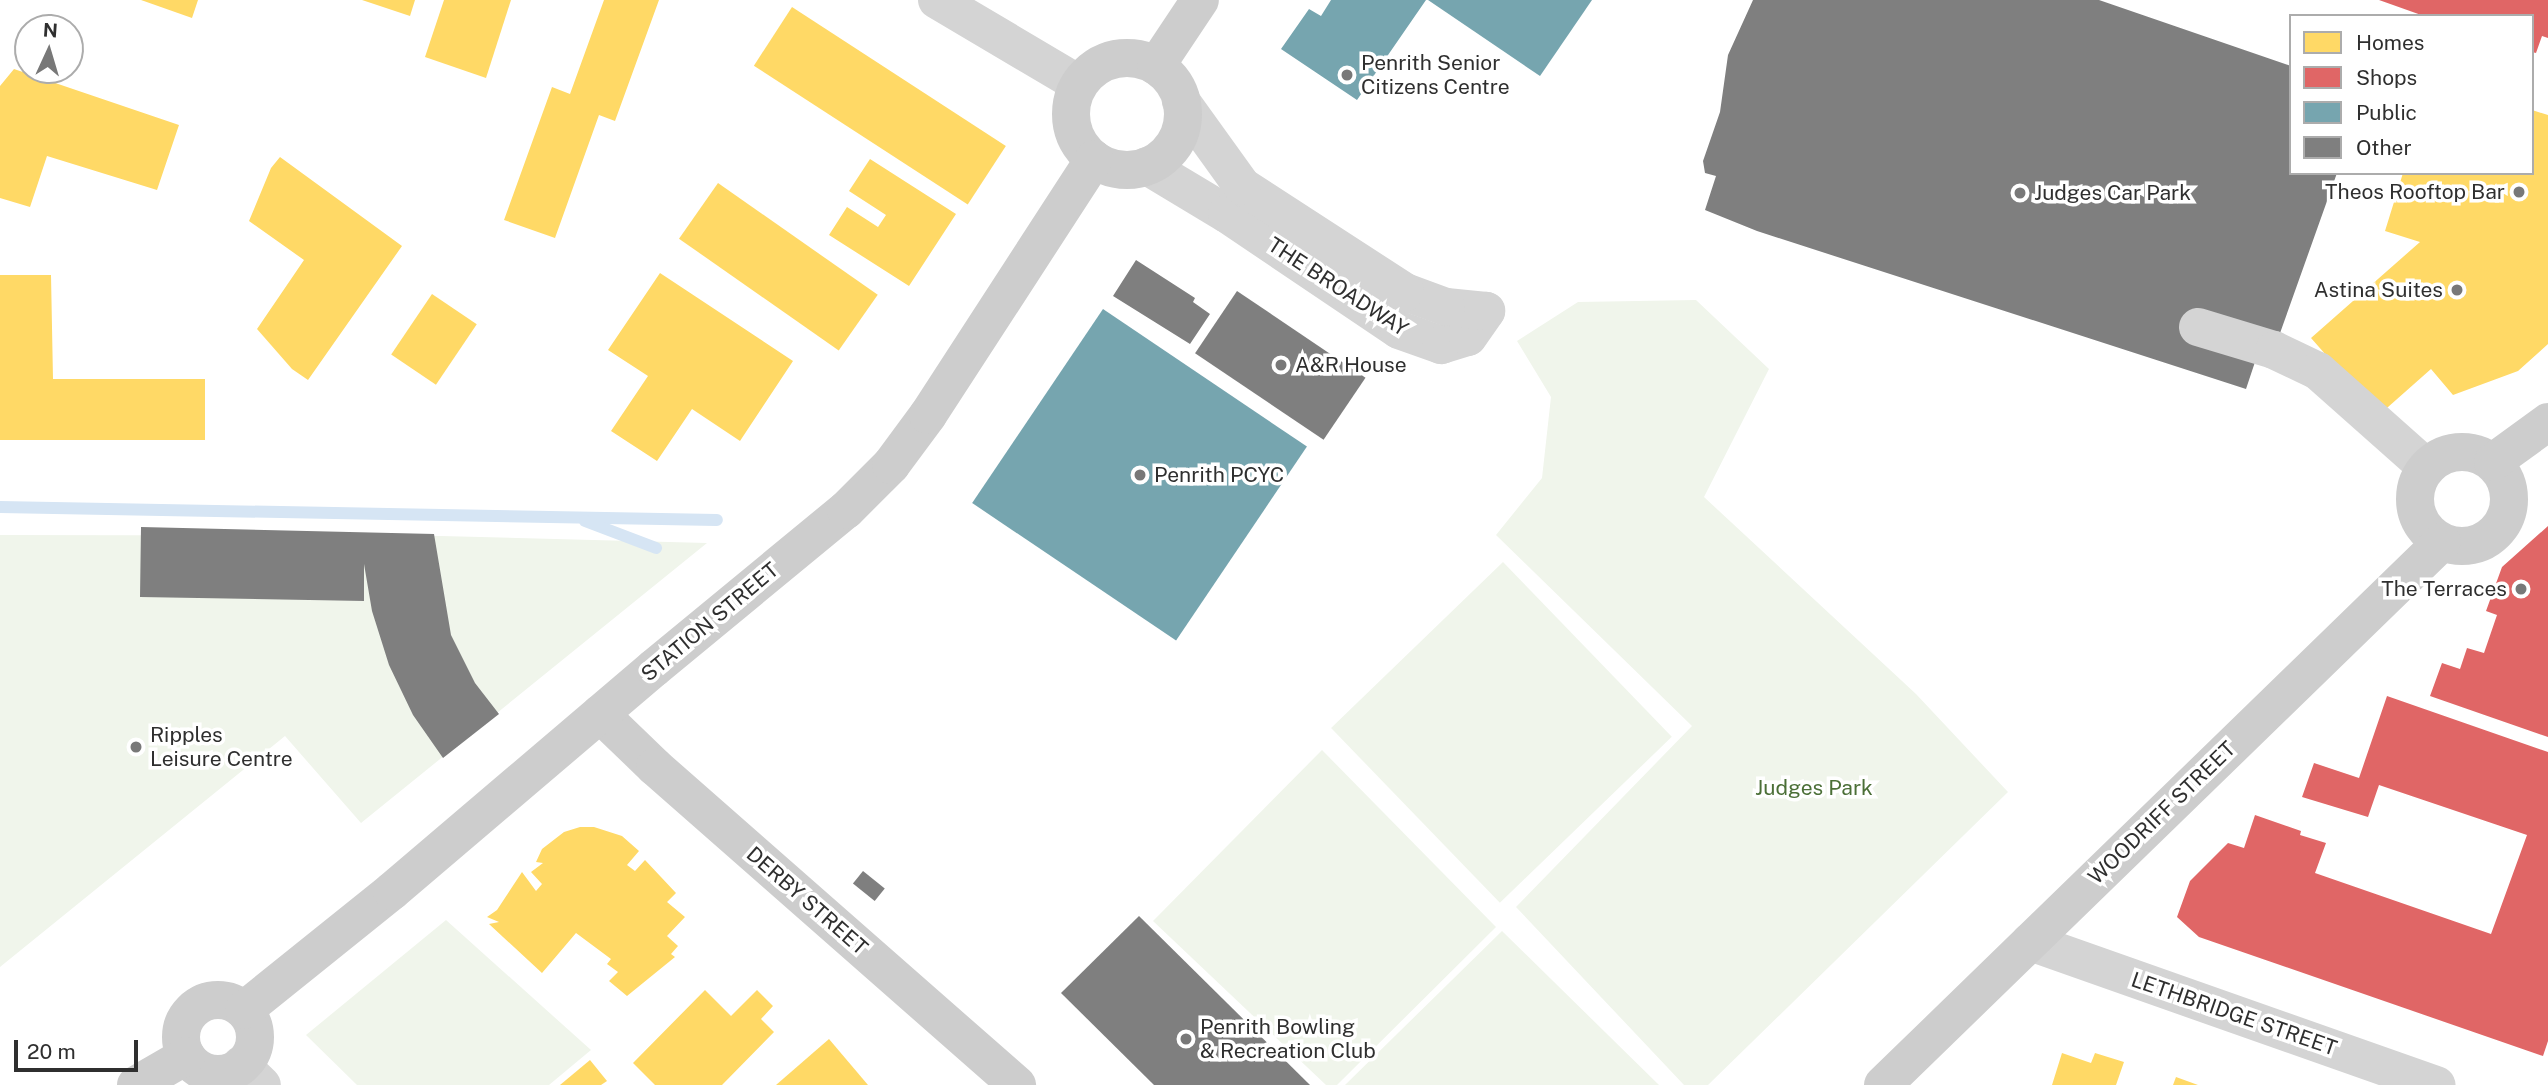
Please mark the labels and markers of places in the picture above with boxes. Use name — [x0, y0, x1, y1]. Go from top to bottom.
place label: Penrith Senior Citizens Centre — [1361, 50, 1510, 100]
marker: Penrith Senior Citizens Centre — [1339, 67, 1355, 83]
place label: Theos Rooftop Bar — [2325, 179, 2505, 205]
place label: Judges Car Park — [2034, 180, 2191, 206]
marker: Theos Rooftop Bar — [2511, 184, 2527, 200]
marker: Judges Car Park — [2012, 185, 2028, 201]
place label: Astina Suites — [2314, 277, 2443, 303]
marker: Astina Suites — [2449, 282, 2465, 298]
place label: A&R House — [1295, 352, 1407, 378]
marker: A&R House — [1273, 357, 1289, 373]
place label: Penrith PCYC — [1154, 462, 1284, 488]
marker: Penrith PCYC — [1132, 467, 1148, 483]
place label: The Terraces — [2381, 576, 2507, 602]
marker: The Terraces — [2513, 581, 2529, 597]
place label: Ripples Leisure Centre — [150, 722, 293, 772]
marker: Ripples Leisure Centre — [128, 739, 144, 755]
place label: Penrith Bowling & Recreation Club — [1200, 1014, 1376, 1064]
marker: Penrith Bowling & Recreation Club — [1178, 1031, 1194, 1047]

